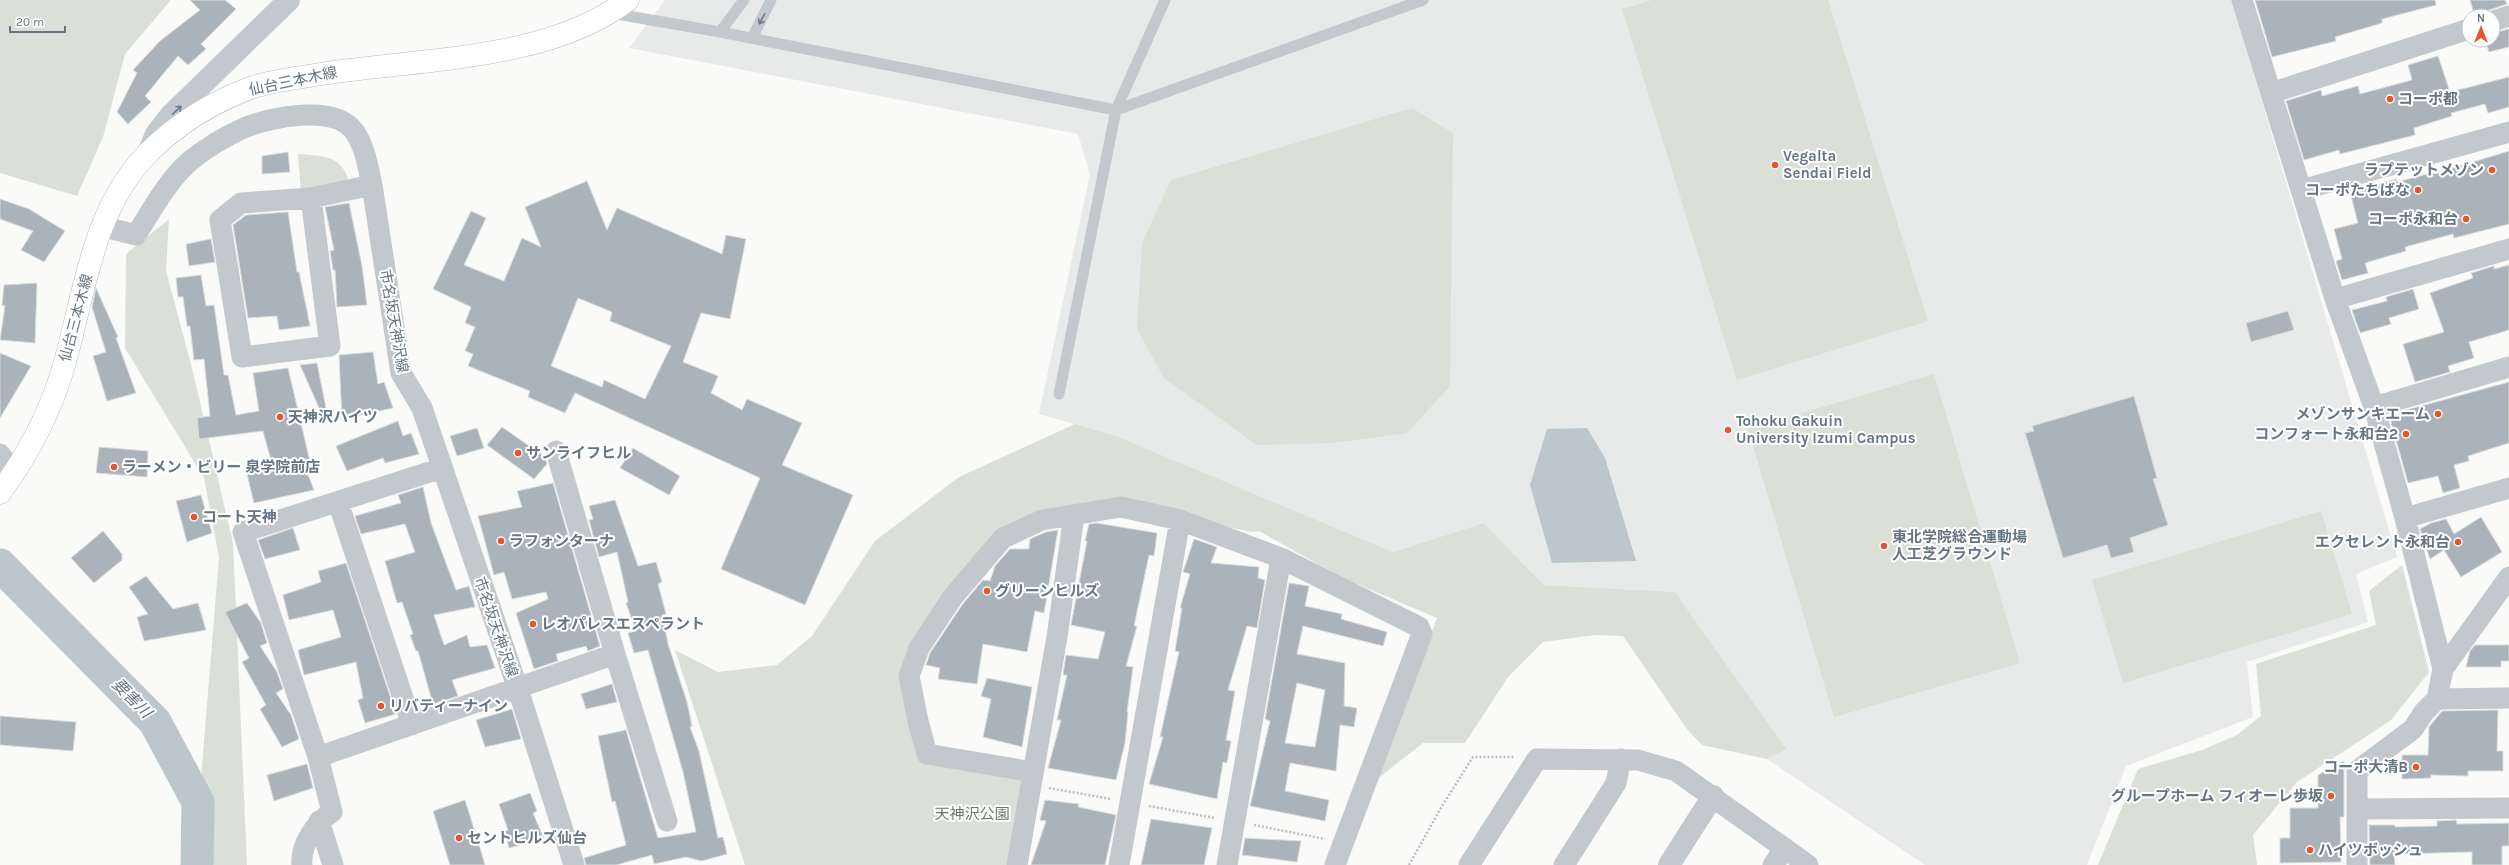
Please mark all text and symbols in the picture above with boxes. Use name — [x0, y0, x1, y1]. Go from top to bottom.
scale bar — [10, 8, 65, 34]
north arrow — [2461, 8, 2501, 48]
text: N — [2477, 12, 2485, 25]
one-way arrow — [758, 13, 765, 25]
text: 20 m — [16, 15, 44, 29]
street label: 仙台三本木線 — [247, 63, 339, 99]
place label: コーポ都 — [2398, 90, 2458, 108]
marker: コーポ都 — [2385, 94, 2395, 104]
one-way arrow — [172, 105, 182, 115]
place label: Vegalta Sendai Field — [1783, 147, 1871, 182]
marker: Vegalta Sendai Field — [1770, 160, 1780, 170]
place label: ラプテットメゾン — [2364, 161, 2484, 179]
marker: ラプテットメゾン — [2487, 165, 2497, 175]
place label: コーポたちばな — [2305, 181, 2410, 199]
marker: コーポたちばな — [2413, 185, 2423, 195]
place label: コーポ永和台 — [2368, 210, 2458, 228]
marker: コーポ永和台 — [2461, 214, 2471, 224]
street label: 市名坂天神沢線 — [376, 268, 412, 374]
street label: 仙台三本木線 — [56, 272, 96, 364]
place label: メゾンサンキエーム — [2295, 405, 2430, 423]
place label: 天神沢ハイツ — [288, 408, 378, 426]
marker: メゾンサンキエーム — [2433, 409, 2443, 419]
marker: 天神沢ハイツ — [275, 412, 285, 422]
place label: Tohoku Gakuin University Izumi Campus — [1736, 412, 1916, 447]
marker: Tohoku Gakuin University Izumi Campus — [1723, 425, 1733, 435]
place label: コンフォート永和台2 — [2254, 425, 2398, 443]
marker: コンフォート永和台2 — [2401, 429, 2411, 439]
place label: サンライフヒル — [526, 444, 631, 462]
marker: サンライフヒル — [513, 448, 523, 458]
place label: ラーメン・ビリー 泉学院前店 — [122, 458, 320, 476]
marker: ラーメン・ビリー 泉学院前店 — [109, 462, 119, 472]
place label: コート天神 — [202, 508, 277, 526]
marker: コート天神 — [189, 512, 199, 522]
place label: 東北学院総合運動場 人工芝グラウンド — [1892, 528, 2027, 563]
place label: ラフォンターナ — [509, 532, 614, 550]
place label: エクセレント永和台 — [2315, 533, 2450, 551]
marker: ラフォンターナ — [496, 536, 506, 546]
marker: エクセレント永和台 — [2453, 537, 2463, 547]
marker: 東北学院総合運動場 人工芝グラウンド — [1879, 541, 1889, 551]
street label: 市名坂天神沢線 — [470, 574, 522, 680]
place label: グリーンヒルズ — [995, 582, 1099, 600]
marker: グリーンヒルズ — [982, 586, 992, 596]
place label: レオパレスエスペラント — [541, 615, 705, 633]
marker: レオパレスエスペラント — [528, 619, 538, 629]
water label: 要害川 — [108, 674, 157, 723]
place label: リバティーナイン — [389, 697, 508, 715]
marker: リバティーナイン — [376, 701, 386, 711]
place label: コーポ大清B — [2323, 758, 2408, 776]
marker: コーポ大清B — [2411, 762, 2421, 772]
place label: グループホーム フィオーレ歩坂 — [2111, 787, 2323, 805]
marker: グループホーム フィオーレ歩坂 — [2326, 791, 2336, 801]
park label: 天神沢公園 — [934, 805, 1010, 823]
place label: セントヒルズ仙台 — [467, 829, 587, 847]
marker: セントヒルズ仙台 — [454, 833, 464, 843]
place label: ハイツボッシュ — [2318, 841, 2423, 859]
marker: ハイツボッシュ — [2305, 845, 2315, 855]

